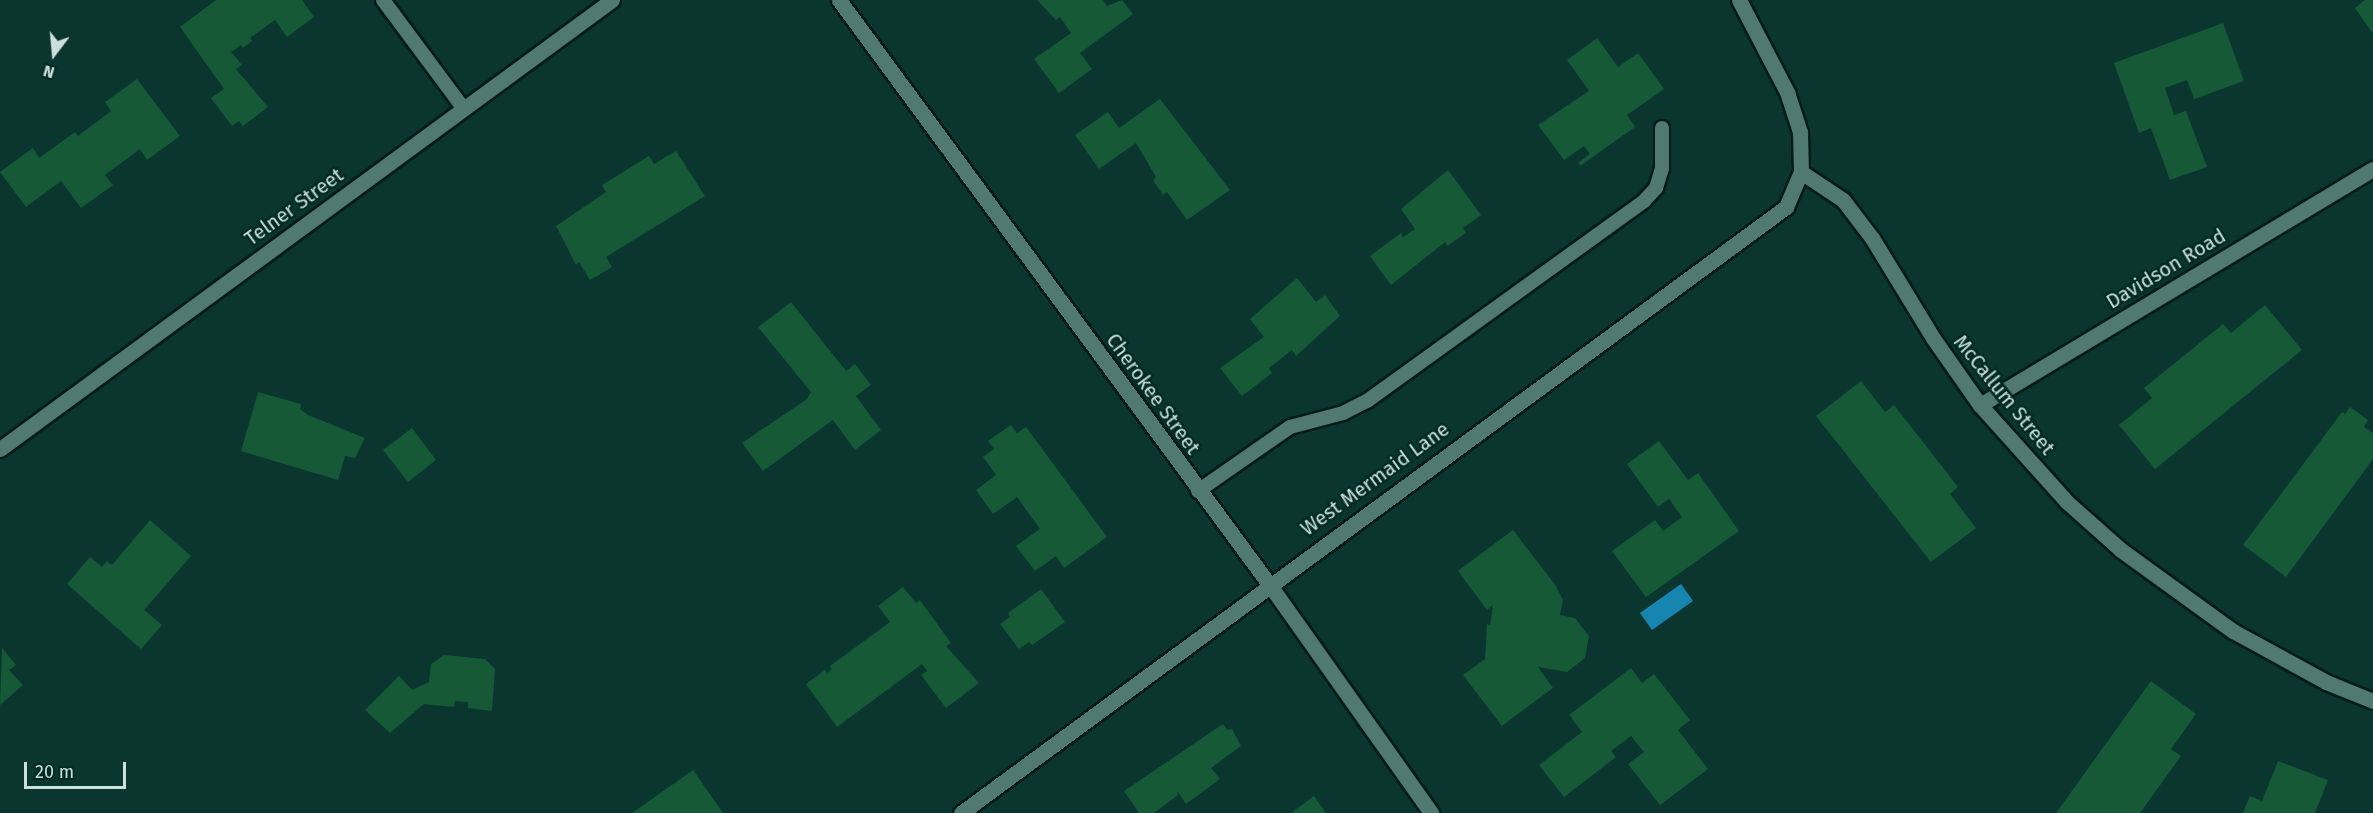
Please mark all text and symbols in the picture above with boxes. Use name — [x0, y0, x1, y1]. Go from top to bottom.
north arrow — [24, 24, 84, 84]
text: N — [41, 61, 57, 82]
street label: Telner Street — [240, 163, 348, 251]
street label: Davidson Road — [2102, 224, 2230, 314]
street label: Cherokee Street — [1101, 329, 1205, 459]
street label: McCallum Street — [1948, 330, 2060, 460]
street label: West Mermaid Lane — [1296, 417, 1454, 541]
scale bar — [27, 750, 129, 788]
text: 20 m — [35, 761, 74, 783]

